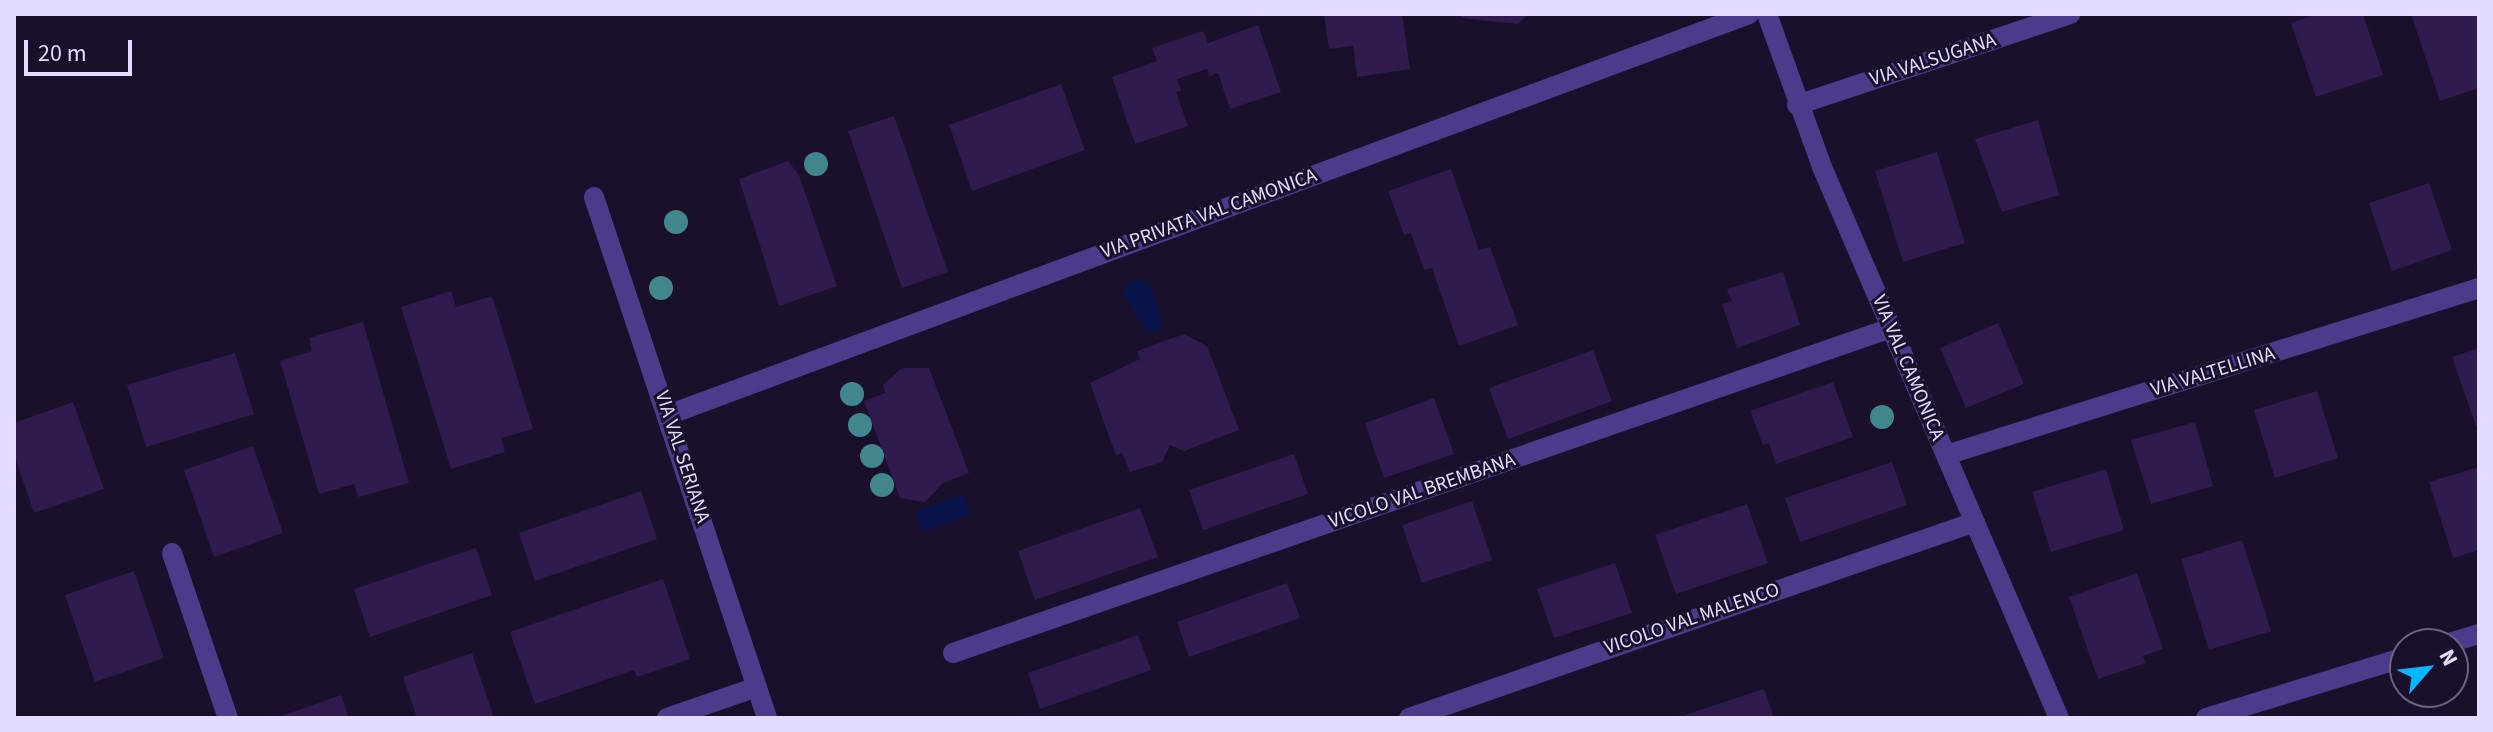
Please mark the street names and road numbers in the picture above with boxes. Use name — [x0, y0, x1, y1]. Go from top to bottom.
street label: VIA VALSUGANA — [1867, 28, 1999, 92]
street label: VIA PRIVATA VAL CAMONICA — [1098, 164, 1320, 264]
street label: VIA VAL CAMONICA — [1867, 292, 1949, 444]
street label: VIA VALTELLINA — [2148, 342, 2278, 402]
street label: VIA VAL SERIANA — [649, 388, 715, 526]
street label: VICOLO VAL BREMBANA — [1326, 448, 1518, 534]
street label: VICOLO VAL MALENCO — [1601, 578, 1783, 660]

